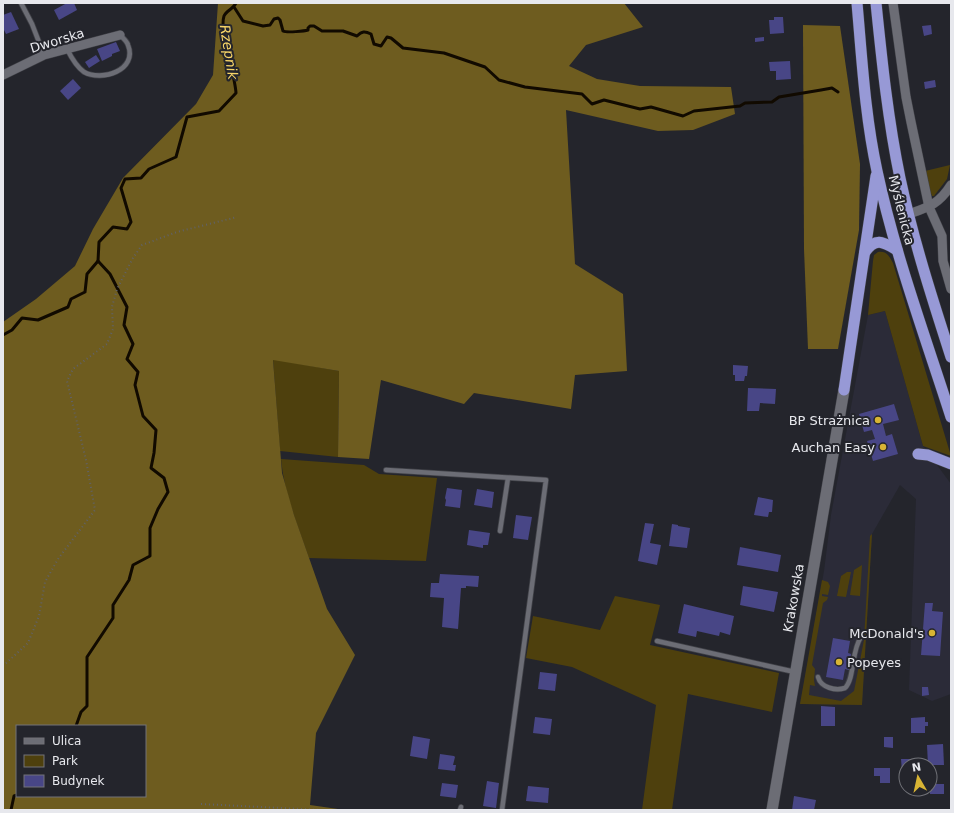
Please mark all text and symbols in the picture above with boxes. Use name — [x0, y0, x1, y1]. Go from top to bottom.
water label: Rzepnik — [217, 23, 241, 82]
street label: Dworska — [28, 25, 86, 56]
street label: Myślenicka — [886, 174, 917, 247]
place label: BP Strażnica — [789, 413, 870, 428]
marker: BP Strażnica — [873, 415, 883, 425]
place label: Auchan Easy — [791, 440, 875, 455]
marker: Auchan Easy — [878, 442, 888, 452]
street label: Krakowska — [780, 563, 807, 634]
place label: McDonald's — [849, 626, 924, 641]
marker: McDonald's — [927, 628, 937, 638]
place label: Popeyes — [847, 655, 901, 670]
marker: Popeyes — [834, 657, 844, 667]
legend — [16, 725, 146, 797]
text: Ulica — [52, 734, 81, 748]
text: Park — [52, 754, 78, 768]
north arrow — [898, 757, 938, 797]
text: N — [911, 760, 922, 775]
text: Budynek — [52, 774, 105, 788]

